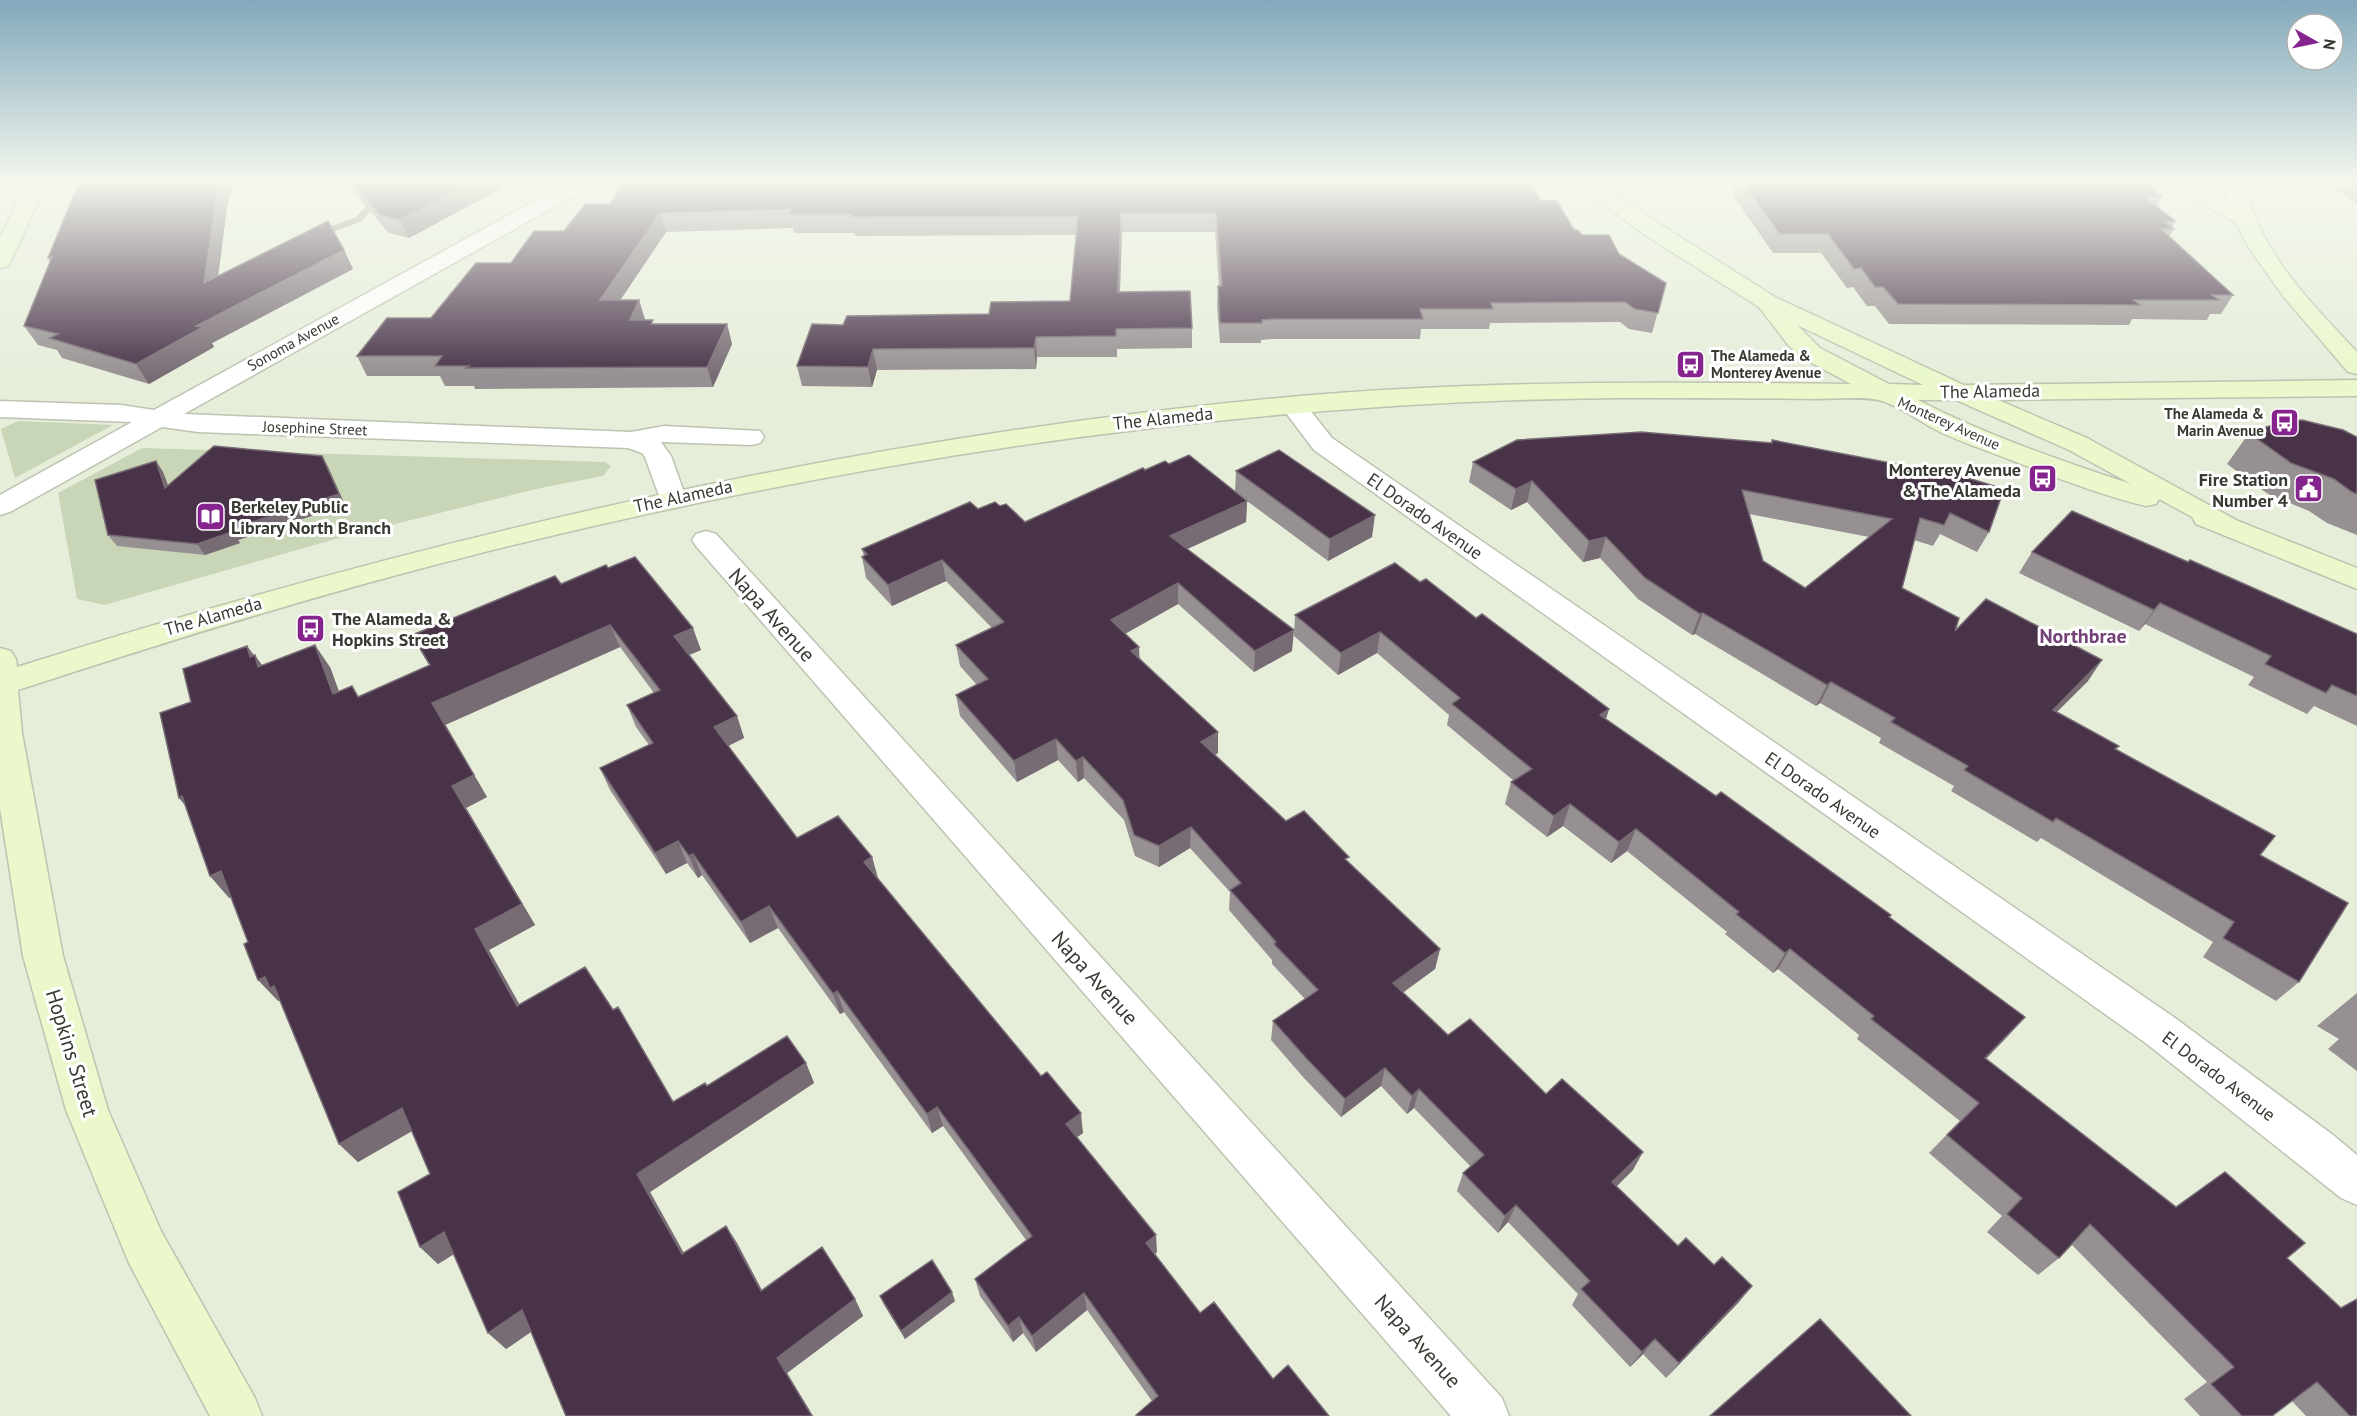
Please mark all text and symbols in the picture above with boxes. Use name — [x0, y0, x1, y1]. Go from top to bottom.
north arrow — [2285, 12, 2345, 72]
text: N — [2319, 38, 2341, 51]
street label: Sonoma Avenue — [244, 309, 342, 375]
place label: The Alameda & Monterey Avenue — [1711, 346, 1822, 382]
bus stop icon: The Alameda & Monterey Avenue — [1674, 348, 1706, 380]
street label: The Alameda — [1940, 379, 2040, 403]
street label: Monterey Avenue — [1895, 392, 2003, 454]
street label: The Alameda — [1112, 401, 1214, 435]
place label: The Alameda & Marin Avenue — [2164, 404, 2264, 440]
bus stop icon: The Alameda & Marin Avenue — [2269, 406, 2301, 438]
street label: Josephine Street — [261, 417, 368, 439]
place label: Monterey Avenue & The Alameda — [1889, 458, 2021, 502]
bus stop icon: Monterey Avenue & The Alameda — [2026, 463, 2058, 495]
street label: El Dorado Avenue — [1363, 468, 1487, 564]
place label: Fire Station Number 4 — [2199, 468, 2288, 512]
public building icon: Fire Station Number 4 — [2293, 473, 2325, 505]
street label: The Alameda — [632, 474, 734, 518]
place label: Berkeley Public Library North Branch — [231, 495, 391, 539]
library icon: Berkeley Public Library North Branch — [194, 500, 226, 532]
street label: Napa Avenue — [723, 563, 821, 667]
street label: The Alameda — [162, 591, 264, 641]
place label: The Alameda & Hopkins Street — [332, 607, 452, 651]
bus stop icon: The Alameda & Hopkins Street — [295, 612, 327, 644]
district label: Northbrae — [2039, 623, 2127, 649]
street label: El Dorado Avenue — [1761, 747, 1885, 843]
street label: Napa Avenue — [1046, 926, 1144, 1030]
street label: Hopkins Street — [40, 986, 104, 1120]
street label: El Dorado Avenue — [2158, 1026, 2280, 1126]
street label: Napa Avenue — [1369, 1289, 1467, 1393]

